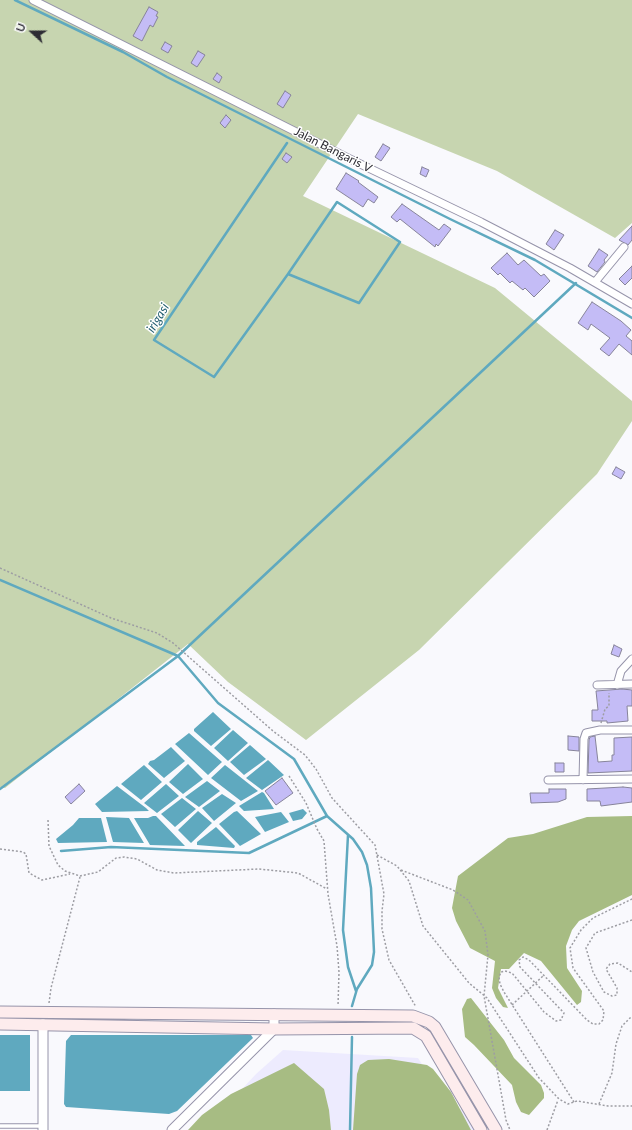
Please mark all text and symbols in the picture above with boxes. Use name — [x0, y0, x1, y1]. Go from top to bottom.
north arrow — [12, 12, 52, 52]
text: U — [13, 21, 28, 34]
street label: Jalan Bangaris V — [292, 124, 374, 176]
water label: irigasi — [143, 301, 173, 335]

